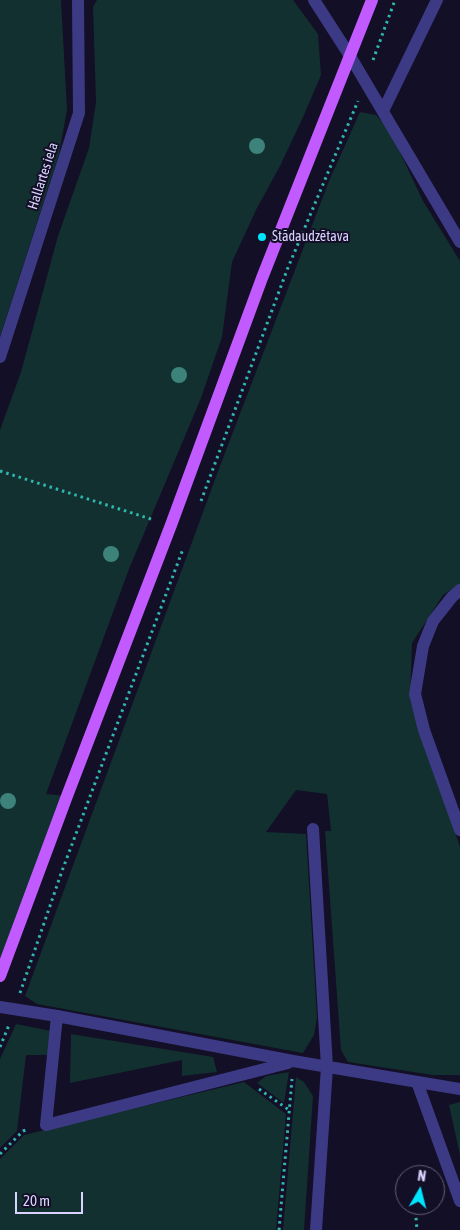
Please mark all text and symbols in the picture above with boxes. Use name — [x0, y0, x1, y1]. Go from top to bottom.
street label: Hallartes iela — [24, 140, 62, 212]
place label: Stādaudzētava — [272, 229, 349, 245]
marker: Stādaudzētava — [256, 231, 268, 243]
north arrow — [395, 1165, 445, 1215]
text: N — [417, 1168, 427, 1185]
scale bar — [18, 1182, 85, 1214]
text: 20 m — [23, 1192, 50, 1209]

